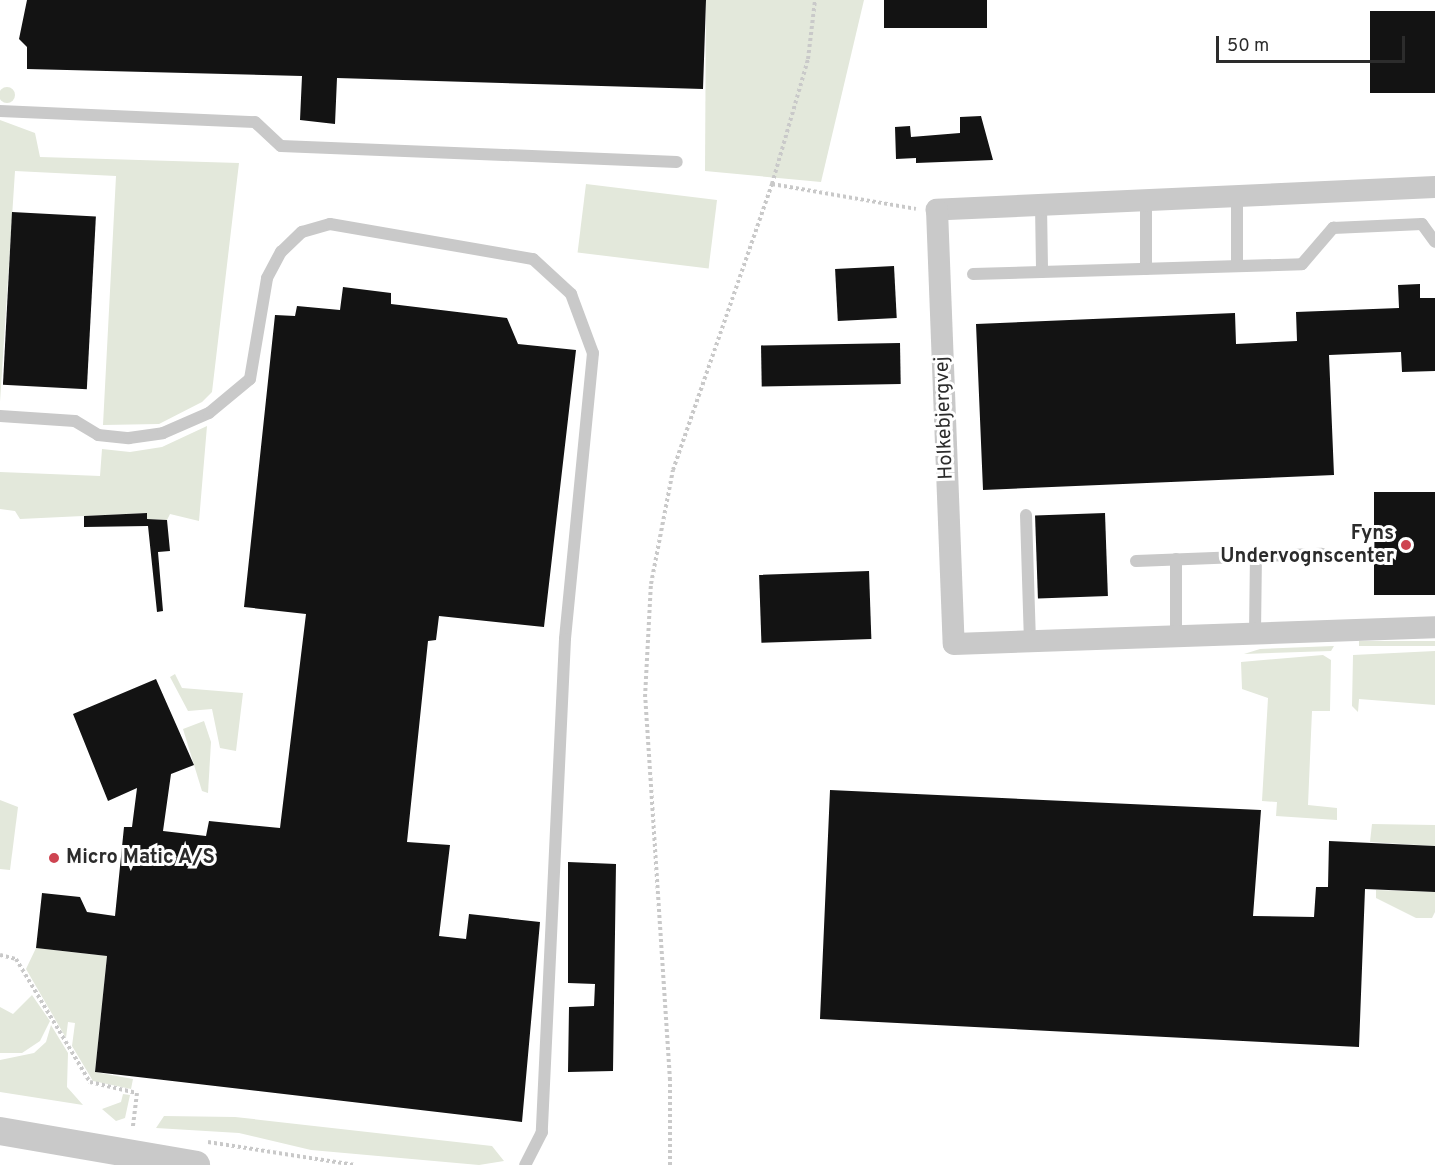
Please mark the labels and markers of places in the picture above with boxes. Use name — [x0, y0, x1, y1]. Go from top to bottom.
place label: Fyns Undervognscenter — [1220, 522, 1394, 569]
marker: Fyns Undervognscenter — [1399, 538, 1413, 552]
place label: Micro Matic A/S — [66, 846, 216, 870]
marker: Micro Matic A/S — [47, 851, 61, 865]

